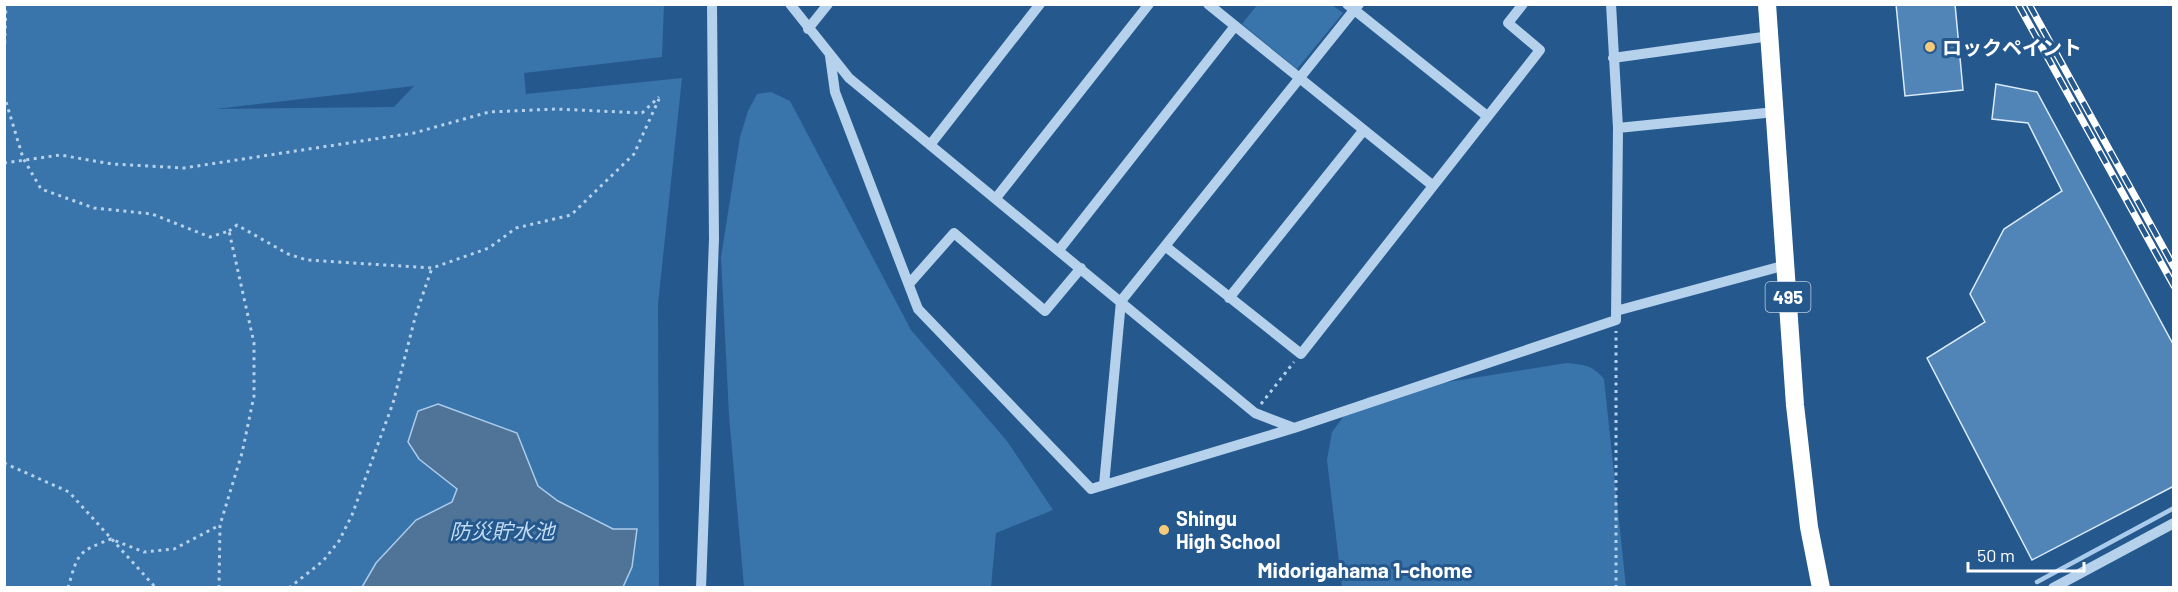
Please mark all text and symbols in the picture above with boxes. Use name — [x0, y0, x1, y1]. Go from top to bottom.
place label: ロックペイント — [1942, 35, 2082, 59]
marker: ロックペイント — [1923, 40, 1937, 54]
road number: 495 — [1766, 282, 1810, 312]
place label: Shingu High School — [1176, 506, 1280, 553]
water label: 防災貯水池 — [450, 518, 556, 543]
marker: Shingu High School — [1157, 523, 1171, 537]
scale bar — [1968, 535, 2084, 573]
text: 50 m — [1977, 544, 2015, 566]
district label: Midorigahama 1-chome — [1258, 557, 1472, 582]

